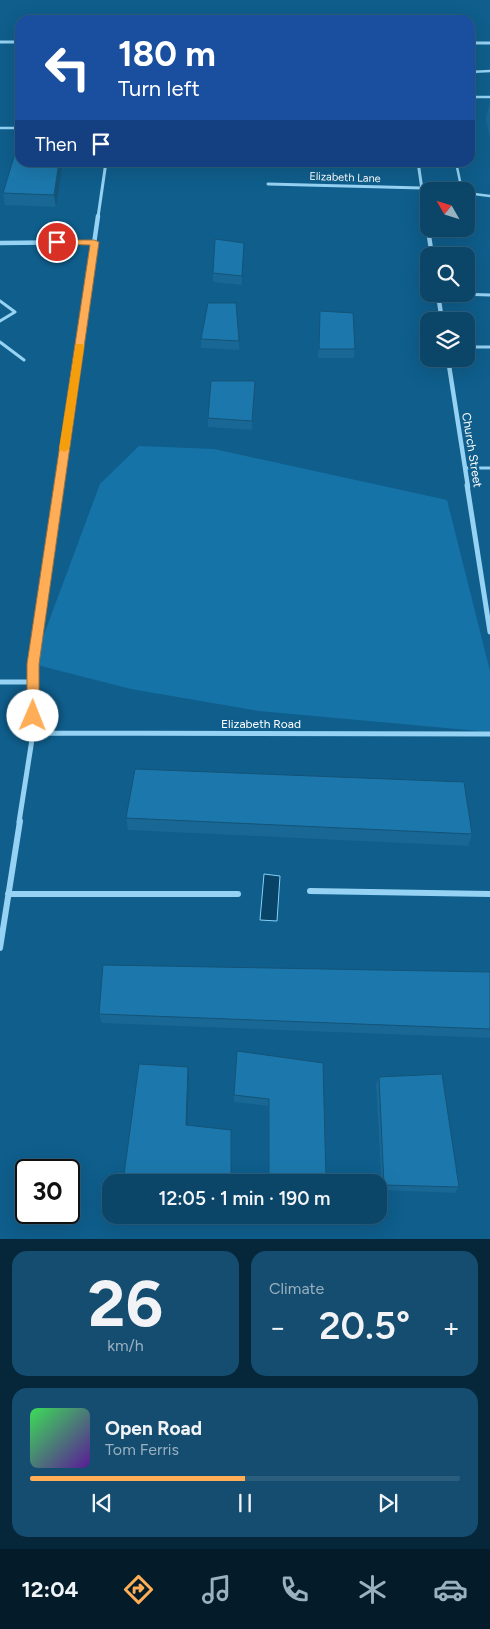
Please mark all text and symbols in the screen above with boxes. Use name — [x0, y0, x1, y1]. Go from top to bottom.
text: 180 m — [118, 33, 216, 75]
icon: left — [35, 35, 100, 100]
text: Turn left — [118, 75, 200, 102]
icon: arrive — [87, 130, 115, 158]
text: Then — [35, 133, 77, 156]
street label: Elizabeth Lane — [309, 170, 381, 185]
north arrow — [420, 182, 475, 238]
map controls — [420, 182, 475, 367]
pin — [36, 221, 78, 263]
icon: arrive — [43, 228, 71, 256]
button: search — [420, 247, 475, 302]
button: layers — [420, 312, 475, 367]
street label: Church Street — [459, 411, 485, 489]
position arrow — [6, 689, 58, 741]
street label: Elizabeth Road — [221, 717, 301, 731]
speed limit sign: 30 — [15, 1159, 80, 1224]
text: 12:05 · 1 min · 190 m — [158, 1187, 331, 1210]
text: 26 — [88, 1264, 163, 1342]
text: Climate — [269, 1279, 324, 1298]
text: 20.5° — [319, 1303, 410, 1349]
text: − — [269, 1310, 286, 1344]
text: + — [443, 1310, 460, 1344]
text: km/h — [107, 1336, 144, 1355]
text: Open Road — [105, 1417, 202, 1440]
text: Tom Ferris — [105, 1440, 179, 1459]
icon: previous — [88, 1489, 116, 1517]
icon: pause — [231, 1489, 259, 1517]
icon: next — [374, 1489, 402, 1517]
icon: directions — [121, 1572, 156, 1607]
icon: music — [199, 1572, 234, 1607]
icon: phone — [277, 1572, 312, 1607]
icon: climate — [355, 1572, 390, 1607]
icon: car — [433, 1572, 468, 1607]
text: 12:04 — [22, 1576, 78, 1603]

